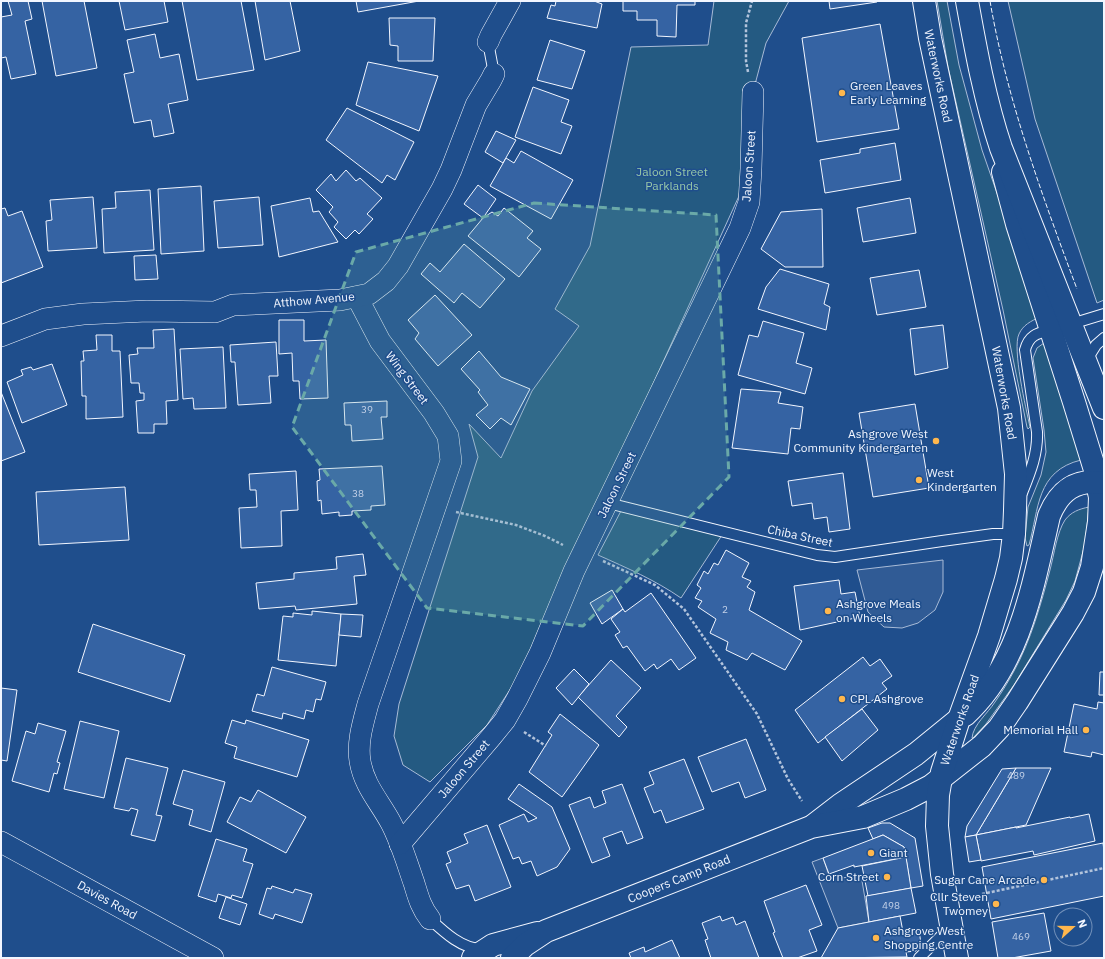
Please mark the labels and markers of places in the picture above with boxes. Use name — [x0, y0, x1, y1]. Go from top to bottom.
place label: Green Leaves Early Learning — [850, 78, 927, 107]
marker: Green Leaves Early Learning — [837, 88, 847, 98]
place label: Ashgrove West Community Kindergarten — [793, 426, 928, 455]
marker: Ashgrove West Community Kindergarten — [931, 436, 941, 446]
place label: West Kindergarten — [927, 465, 997, 494]
marker: West Kindergarten — [914, 475, 924, 485]
place label: Ashgrove Meals on Wheels — [836, 596, 921, 625]
marker: Ashgrove Meals on Wheels — [823, 606, 833, 616]
place label: CPL Ashgrove — [850, 691, 924, 706]
marker: CPL Ashgrove — [837, 694, 847, 704]
place label: Memorial Hall — [1003, 722, 1078, 737]
marker: Memorial Hall — [1081, 725, 1091, 735]
place label: Giant — [879, 845, 908, 860]
marker: Giant — [866, 848, 876, 858]
place label: Corn Street — [818, 869, 879, 884]
marker: Corn Street — [882, 872, 892, 882]
place label: Sugar Cane Arcade — [934, 872, 1036, 887]
marker: Sugar Cane Arcade — [1039, 875, 1049, 885]
place label: Cllr Steven Twomey — [930, 889, 988, 918]
marker: Cllr Steven Twomey — [991, 899, 1001, 909]
place label: Ashgrove West Shopping Centre — [884, 923, 974, 952]
marker: Ashgrove West Shopping Centre — [871, 933, 881, 943]

